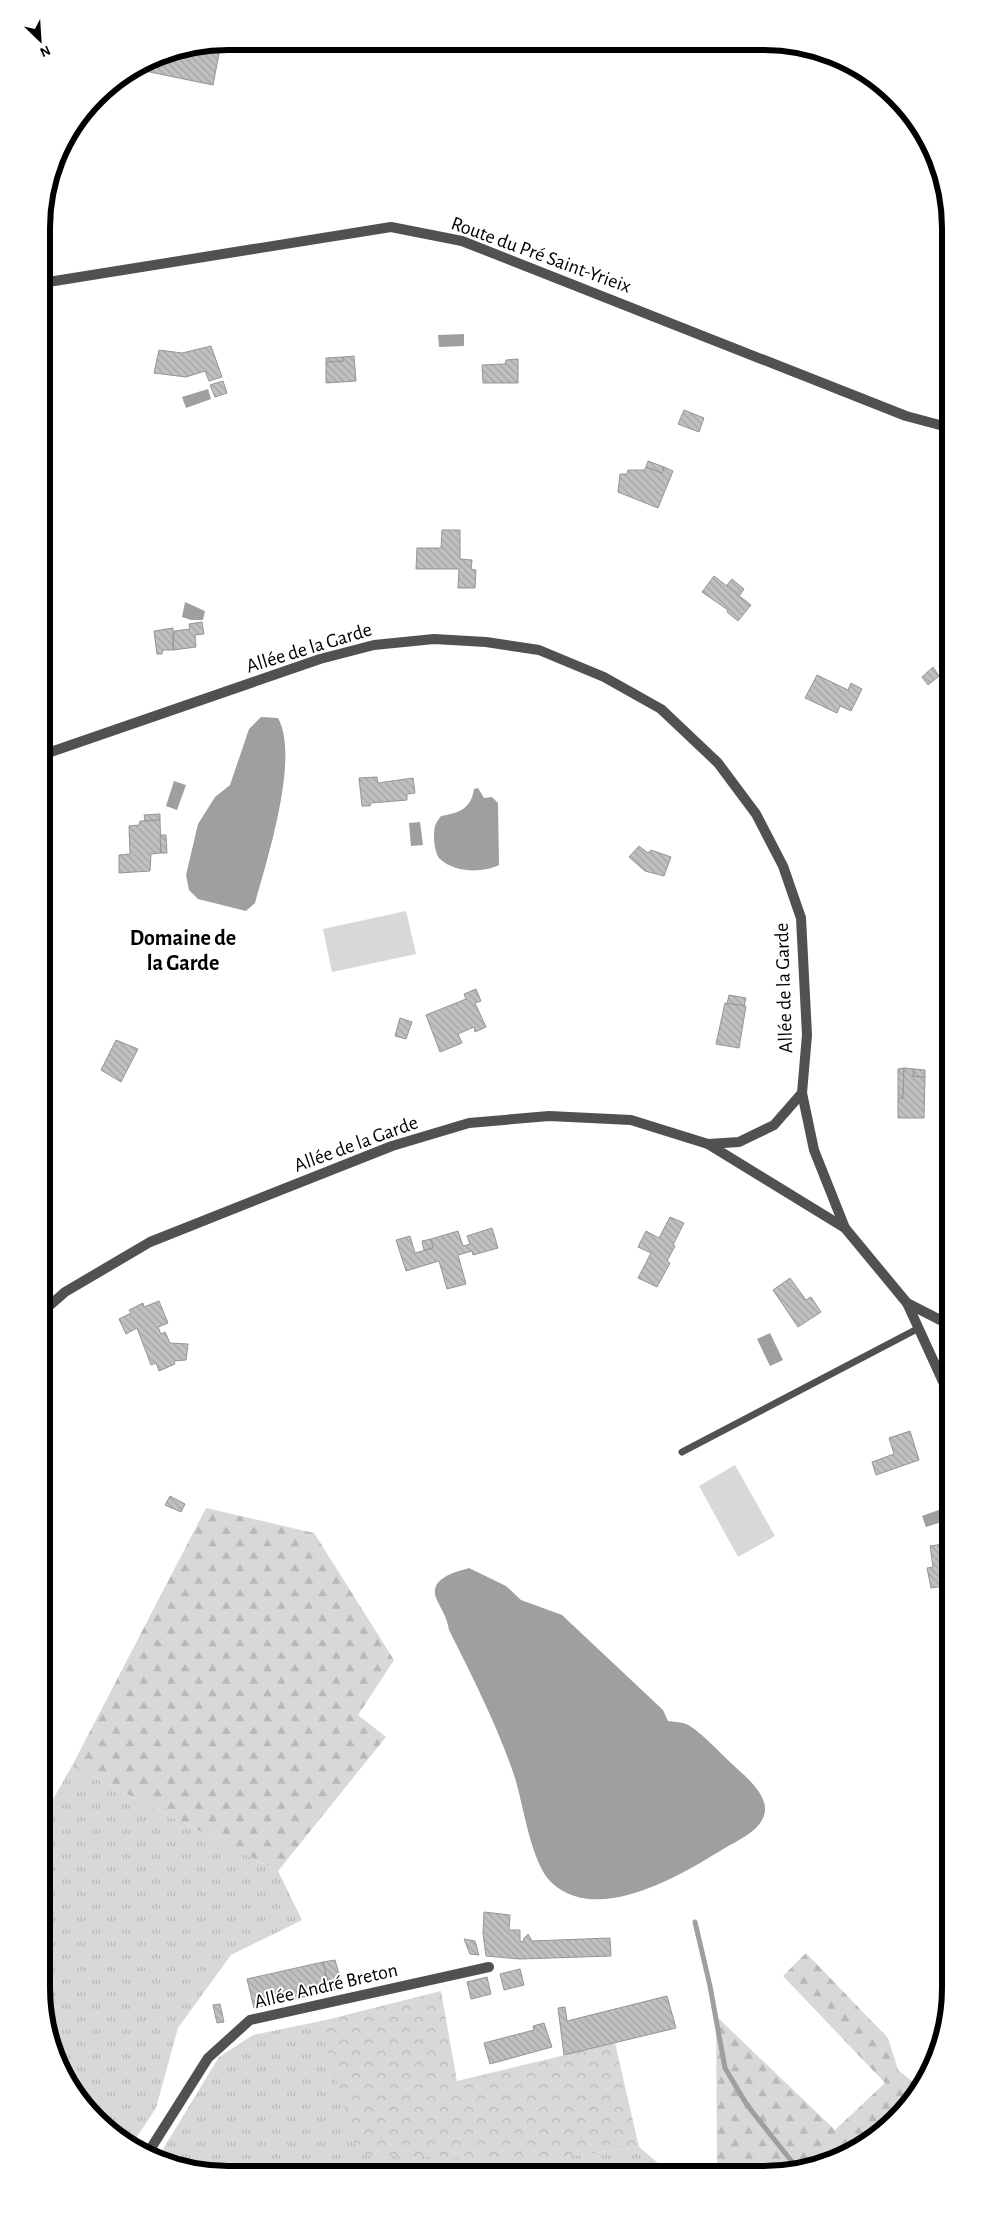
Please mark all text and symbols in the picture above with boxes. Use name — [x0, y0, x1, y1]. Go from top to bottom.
north arrow — [15, 15, 65, 65]
text: N — [38, 42, 52, 59]
street label: Route du Pré Saint-Yrieix — [448, 213, 634, 297]
street label: Allée de la Garde — [244, 619, 374, 677]
street label: Allée de la Garde — [772, 922, 796, 1054]
district label: Domaine de la Garde — [130, 927, 236, 974]
street label: Allée de la Garde — [291, 1112, 421, 1176]
street label: Allée André Breton — [252, 1960, 400, 2012]

